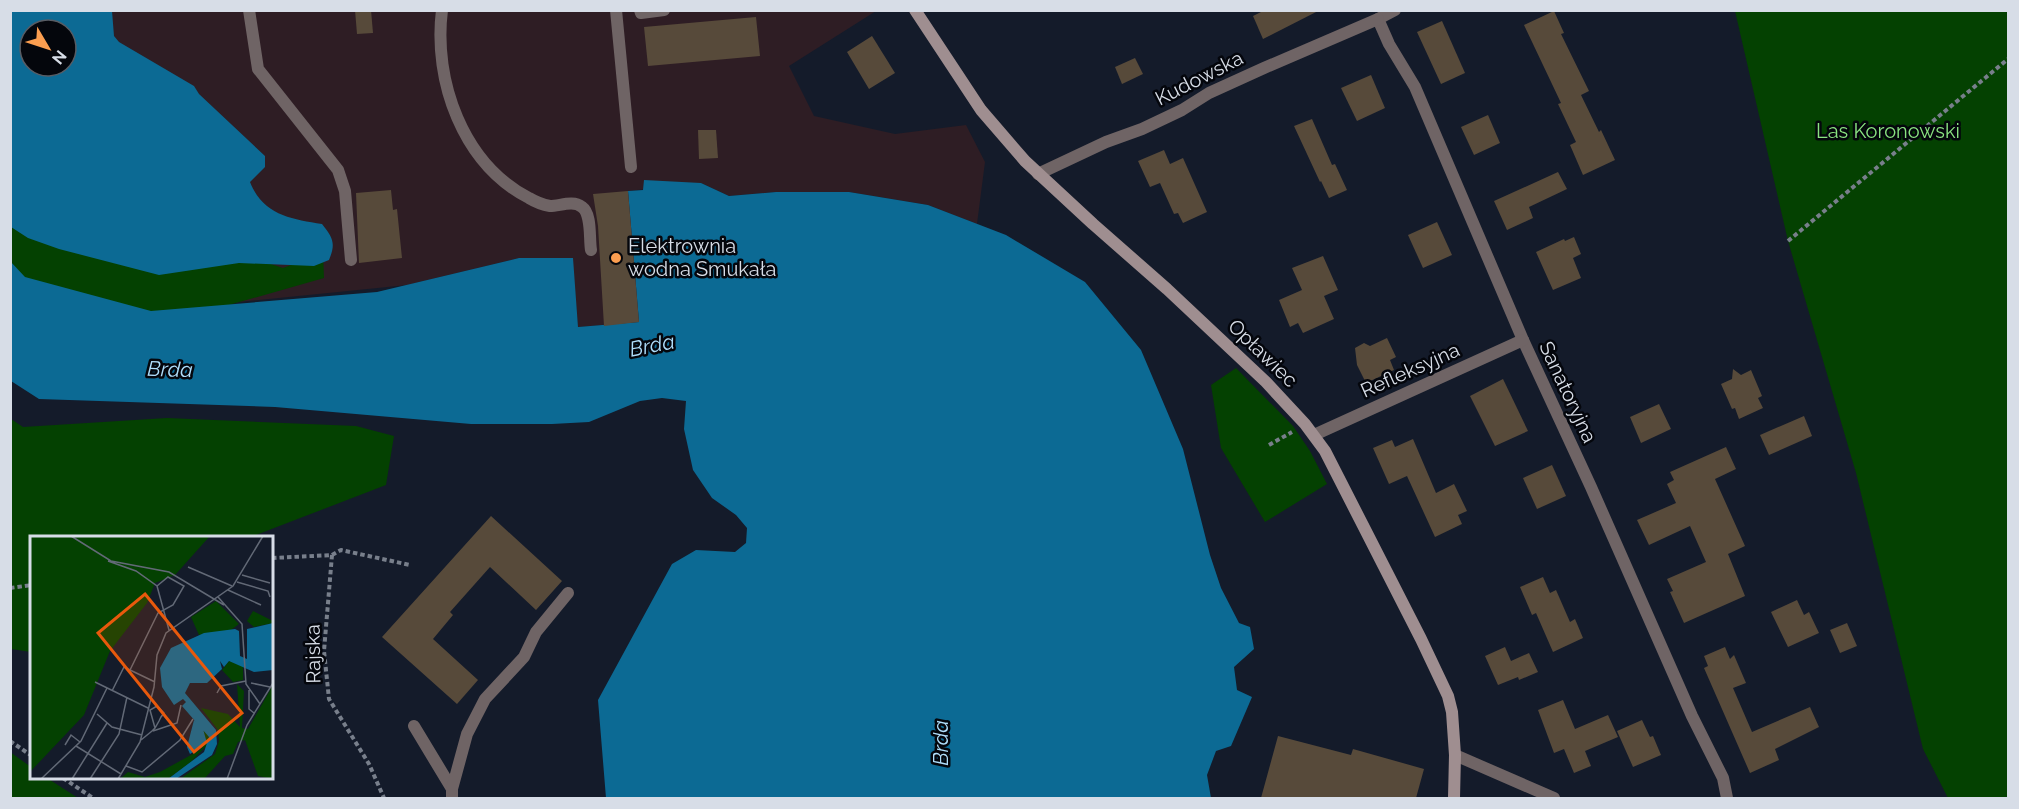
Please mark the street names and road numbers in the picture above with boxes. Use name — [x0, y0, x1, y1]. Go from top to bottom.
street label: Kudowska — [1151, 46, 1247, 110]
street label: Opławiec — [1223, 314, 1303, 392]
street label: Refleksyjna — [1357, 338, 1463, 402]
street label: Sanatoryjna — [1534, 338, 1602, 446]
street label: Rajska — [300, 624, 326, 684]

